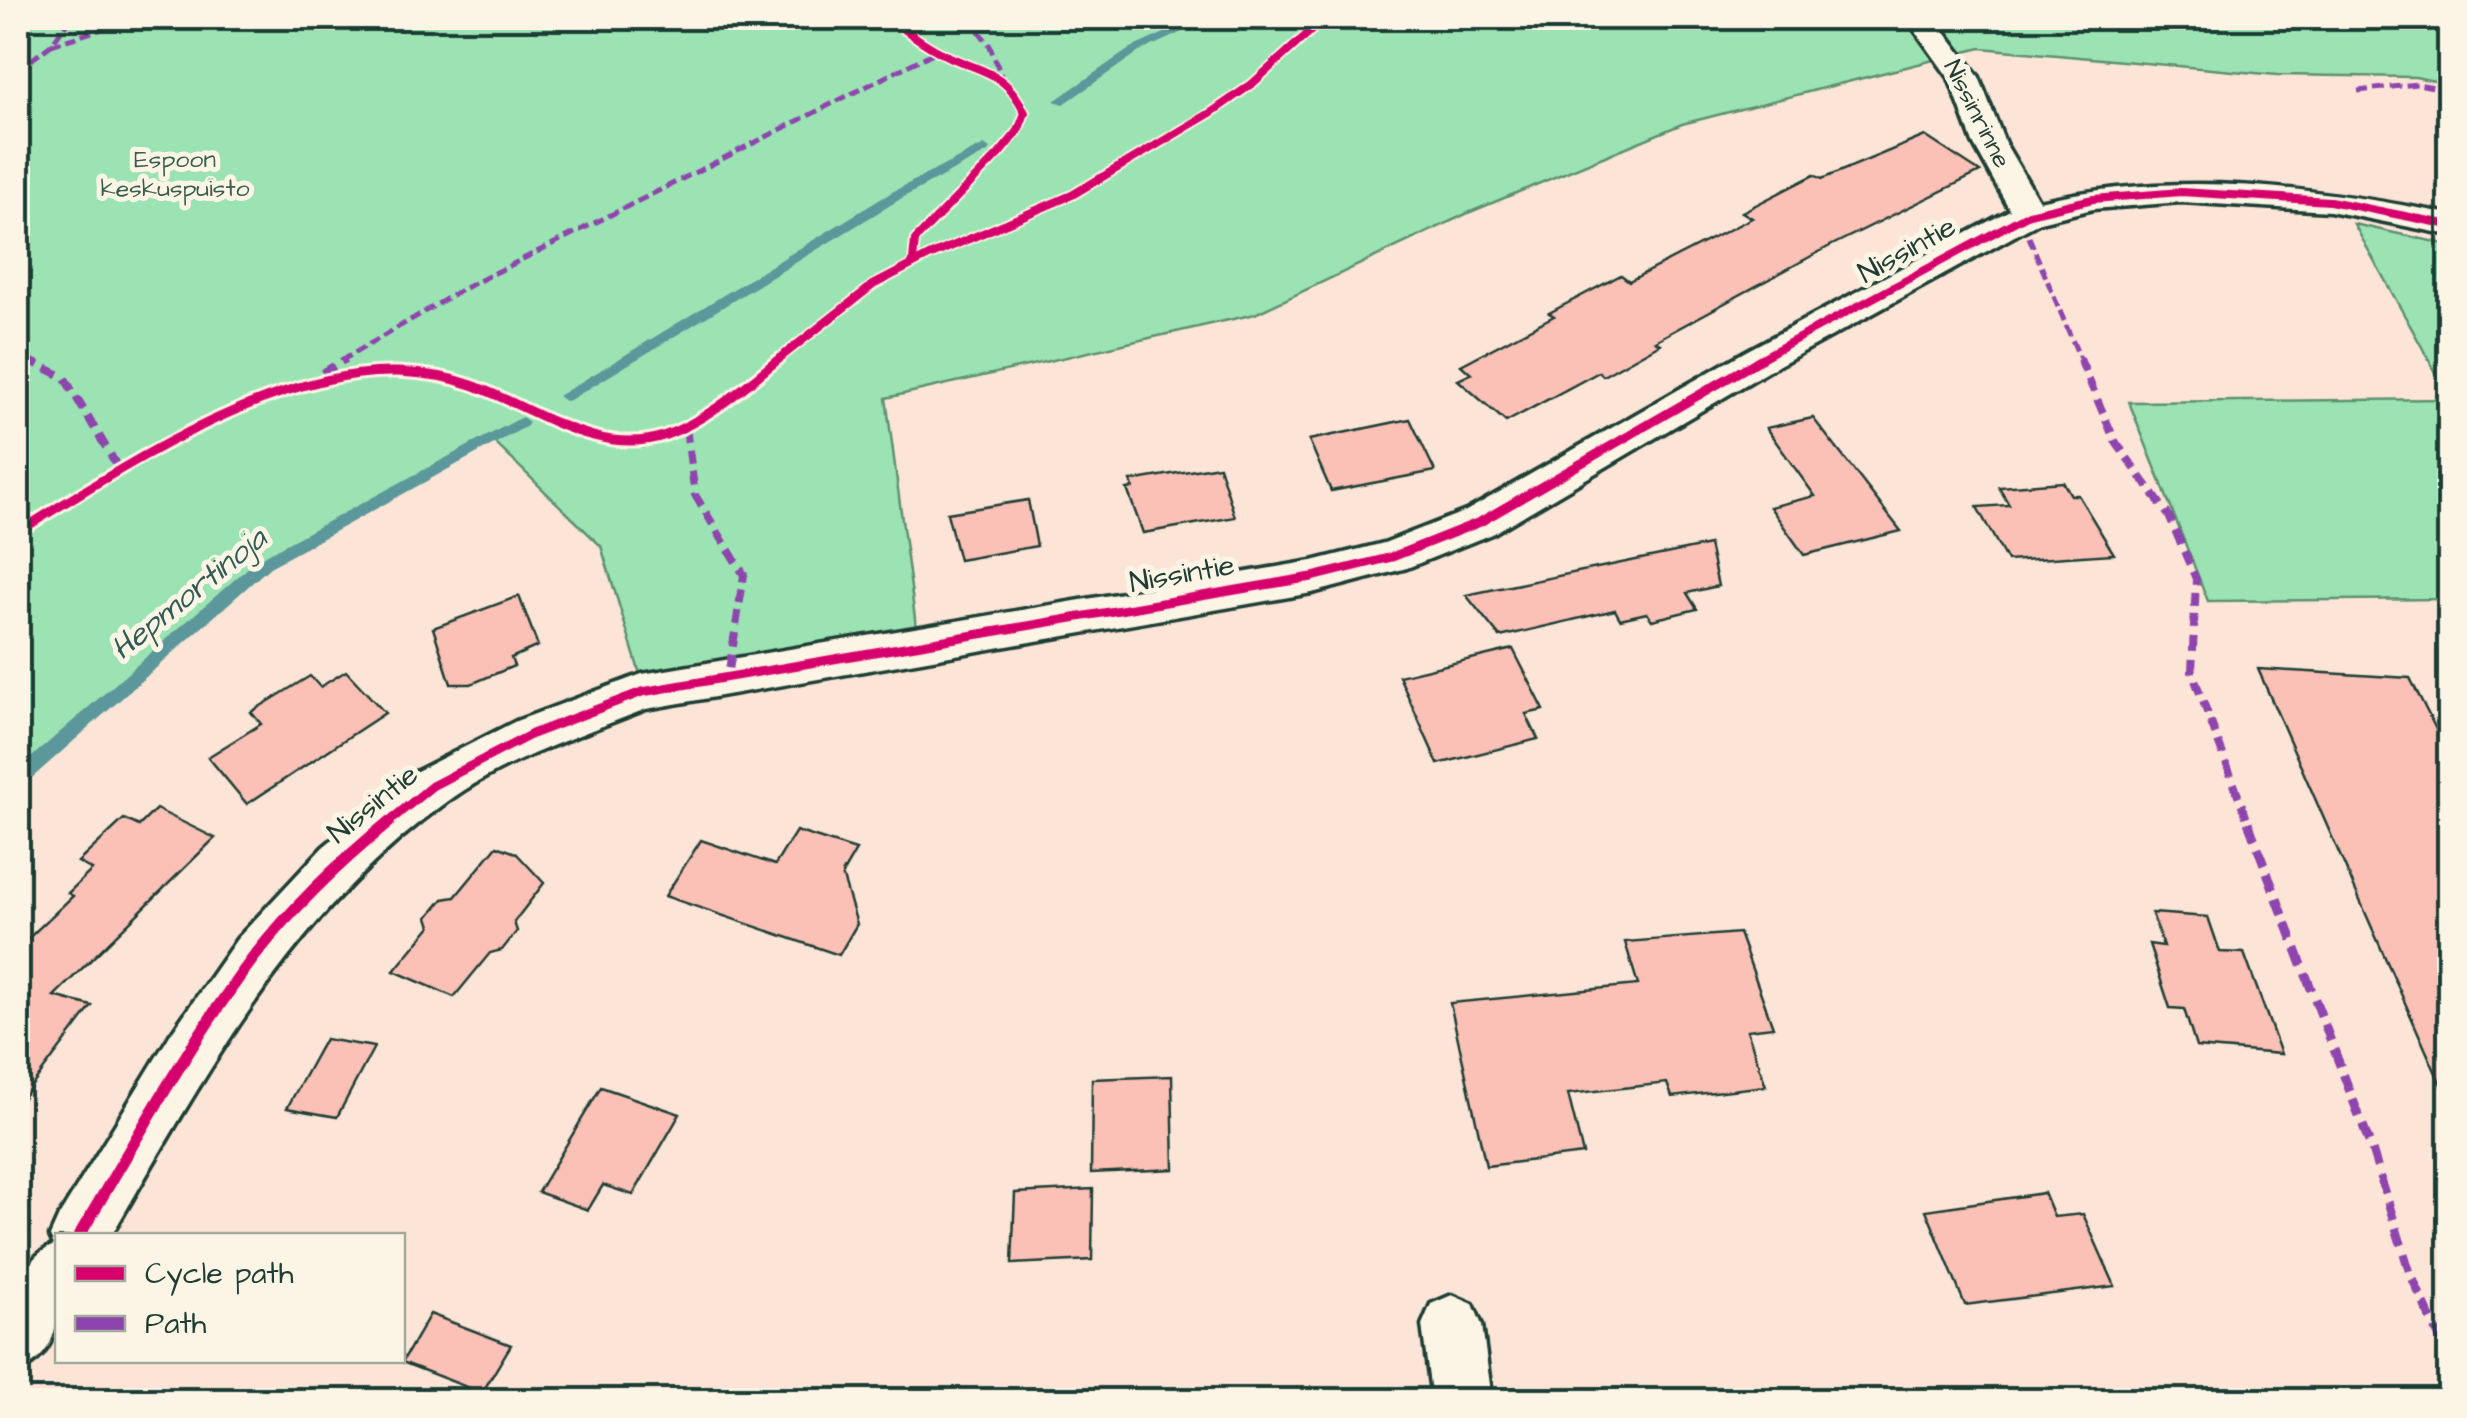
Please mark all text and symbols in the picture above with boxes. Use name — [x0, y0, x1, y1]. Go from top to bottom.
street label: Nissinrinne — [1935, 54, 2019, 174]
park label: Espoon keskuspuisto — [100, 142, 250, 206]
street label: Nissintie — [1850, 206, 1964, 294]
water label: Hepmortinoja — [101, 516, 278, 671]
street label: Nissintie — [1126, 544, 1238, 604]
street label: Nissintie — [319, 754, 427, 854]
legend — [55, 1233, 405, 1363]
text: Cycle path — [145, 1253, 294, 1296]
text: Path — [145, 1303, 207, 1345]

